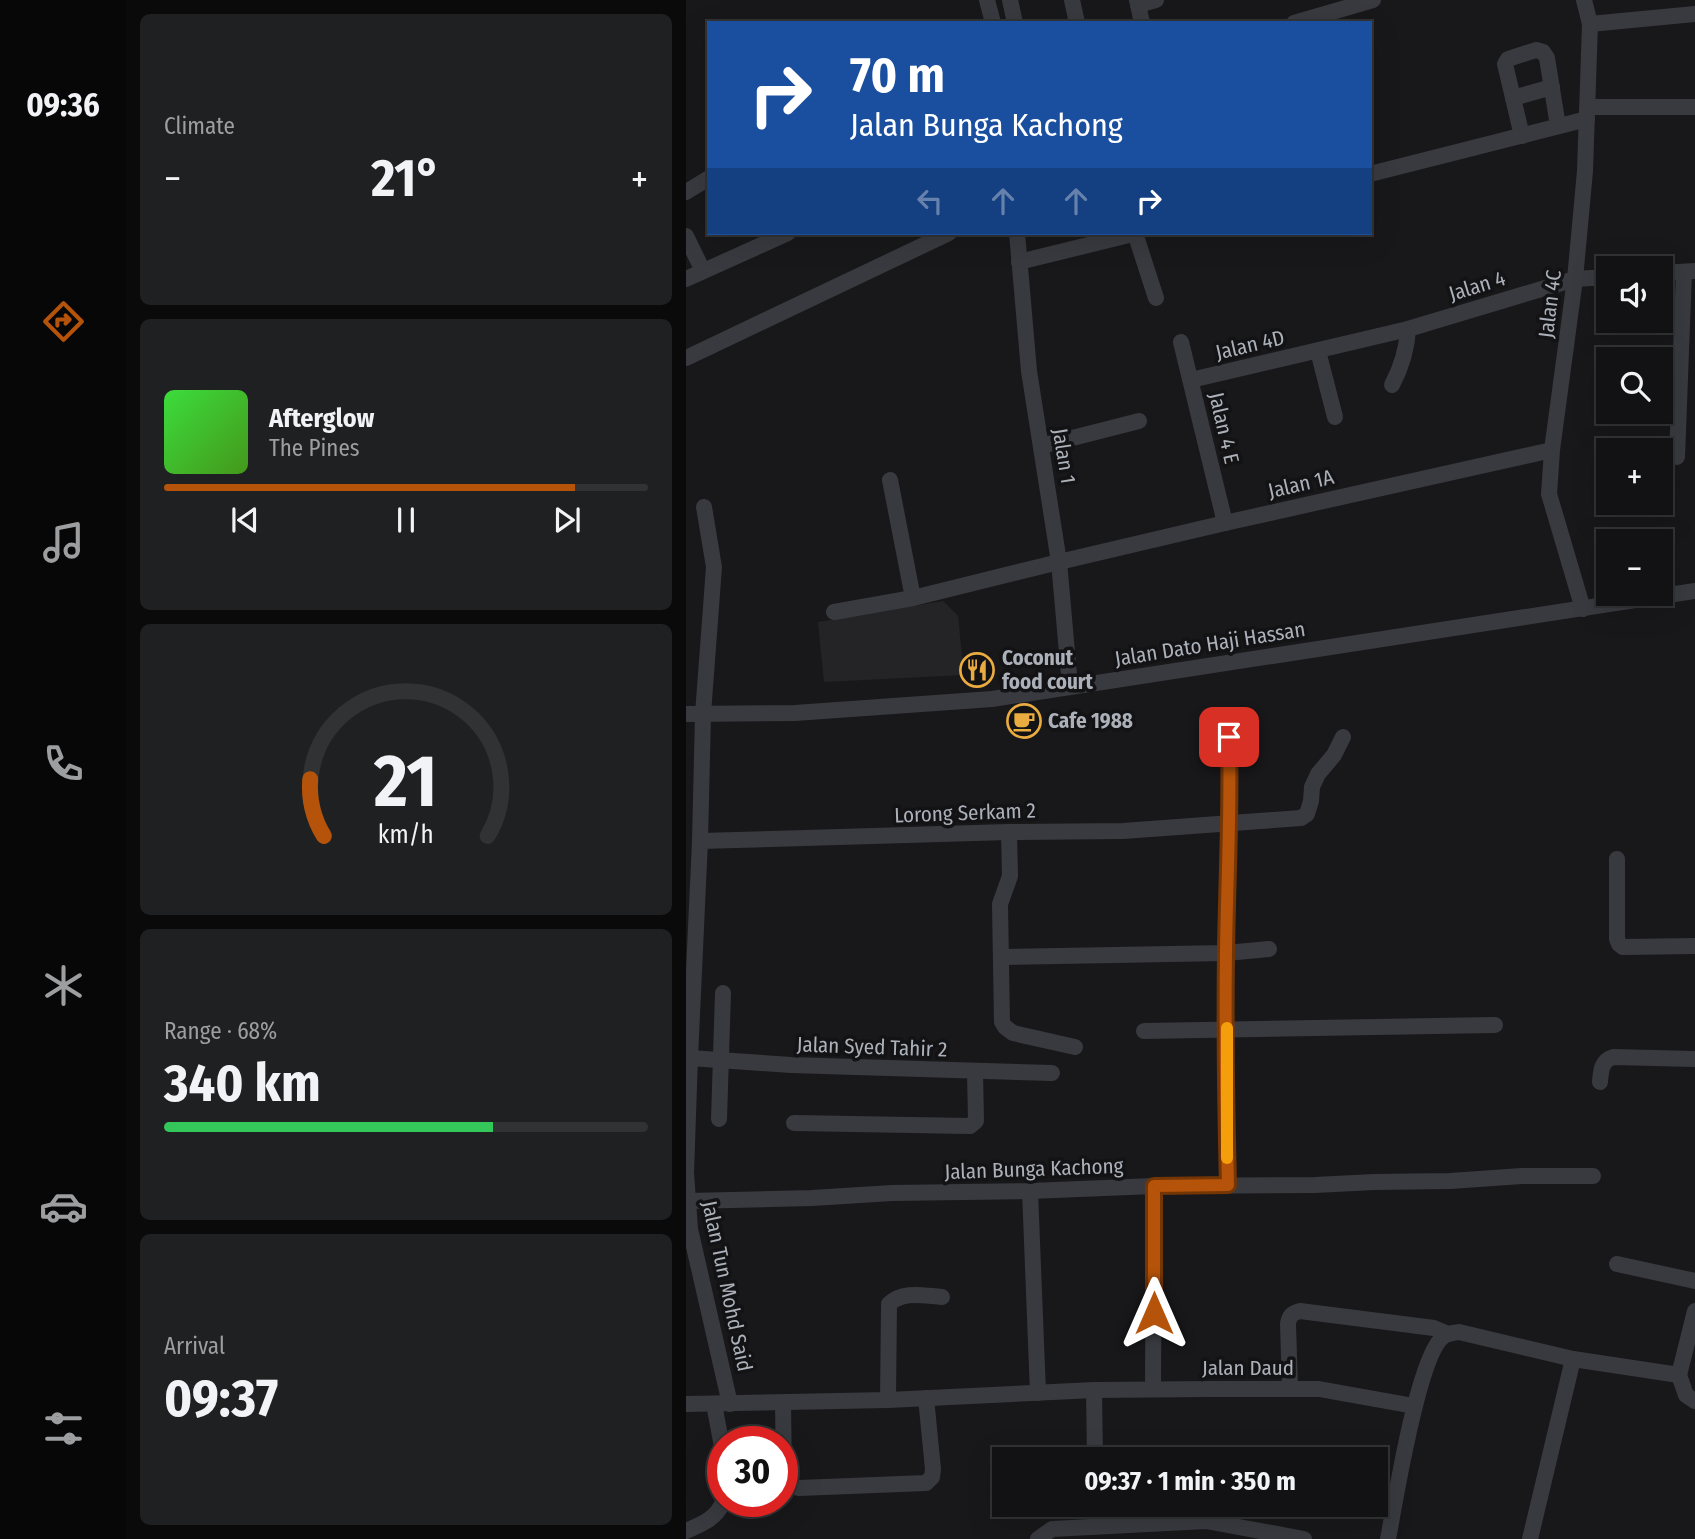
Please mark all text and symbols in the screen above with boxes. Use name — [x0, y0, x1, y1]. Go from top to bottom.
text: 70 m — [850, 46, 945, 105]
icon: right — [735, 49, 826, 140]
text: 09:36 — [26, 86, 100, 124]
text: Jalan Bunga Kachong — [850, 106, 1123, 144]
text: Climate — [164, 112, 235, 140]
text: 21° — [371, 147, 441, 210]
text: − — [164, 156, 181, 202]
text: + — [631, 156, 648, 202]
icon: left — [911, 182, 949, 220]
icon: ahead — [984, 182, 1022, 220]
icon: ahead — [1057, 182, 1095, 220]
icon: right — [1130, 182, 1168, 220]
map controls — [1596, 256, 1673, 606]
button: sound — [1596, 256, 1673, 333]
street label: Jalan 4 — [1446, 265, 1508, 307]
street label: Jalan 4C — [1533, 268, 1567, 340]
icon: directions — [39, 297, 88, 346]
street label: Jalan 4D — [1213, 324, 1287, 366]
button: search — [1596, 347, 1673, 424]
street label: Jalan 4 E — [1203, 390, 1245, 466]
text: Afterglow — [269, 403, 374, 434]
street label: Jalan 1 — [1047, 426, 1081, 486]
text: The Pines — [269, 434, 360, 462]
button: + — [1596, 438, 1673, 515]
street label: Jalan 1A — [1266, 464, 1336, 504]
icon: previous — [226, 501, 264, 539]
icon: pause — [387, 501, 425, 539]
icon: next — [548, 501, 586, 539]
icon: music — [39, 518, 88, 567]
button: − — [1596, 529, 1673, 606]
street label: Jalan Dato Haji Hassan — [1113, 616, 1307, 672]
place label: Coconut food court — [1002, 645, 1093, 695]
restaurant icon: Coconut food court — [958, 651, 996, 689]
cafe icon: Cafe 1988 — [1005, 702, 1043, 740]
pin — [1199, 707, 1259, 767]
place label: Cafe 1988 — [1048, 708, 1133, 734]
icon: arrive — [1210, 718, 1248, 756]
text: 21 — [373, 738, 438, 825]
icon: phone — [39, 739, 88, 788]
street label: Lorong Serkam 2 — [894, 798, 1036, 828]
text: km/h — [378, 819, 434, 849]
icon: climate — [39, 961, 88, 1010]
text: Range · 68% — [164, 1017, 277, 1045]
street label: Jalan Syed Tahir 2 — [796, 1031, 948, 1063]
text: 340 km — [164, 1052, 321, 1115]
street label: Jalan Bunga Kachong — [944, 1153, 1124, 1185]
icon: car — [39, 1182, 88, 1231]
street label: Jalan Tun Mohd Said — [696, 1198, 758, 1374]
position arrow — [1117, 1276, 1191, 1350]
text: Arrival — [164, 1332, 225, 1360]
street label: Jalan Daud — [1202, 1355, 1294, 1381]
text: 09:37 — [164, 1367, 278, 1430]
icon: filters — [39, 1404, 88, 1453]
speed limit sign: 30 — [707, 1426, 798, 1517]
text: 09:37 · 1 min · 350 m — [1084, 1466, 1296, 1497]

